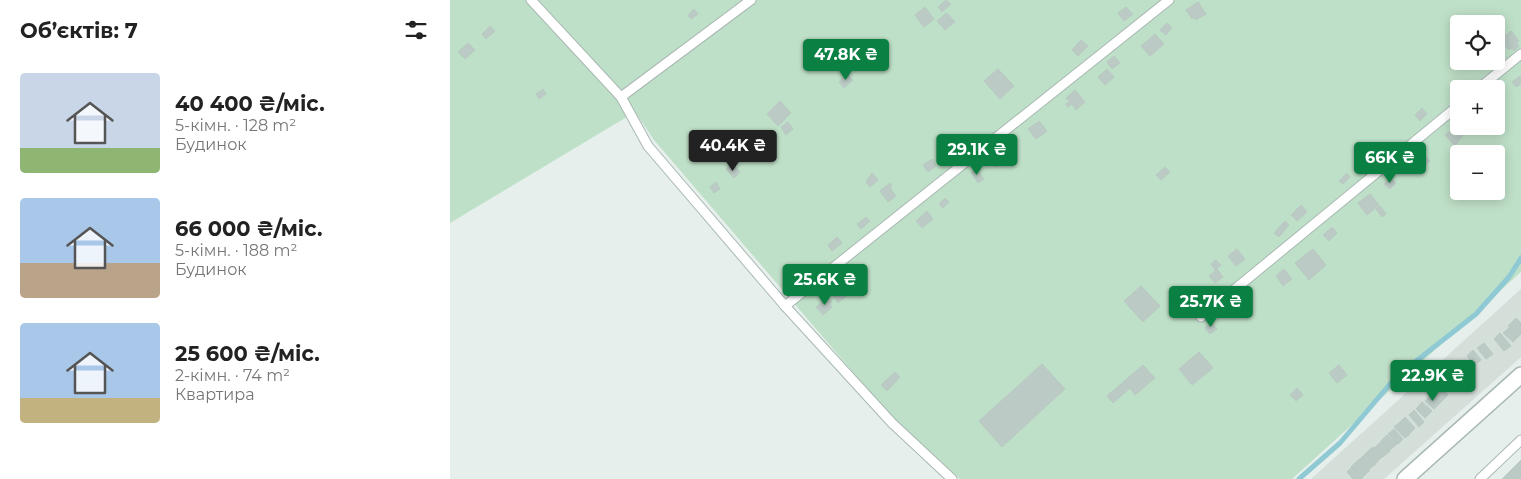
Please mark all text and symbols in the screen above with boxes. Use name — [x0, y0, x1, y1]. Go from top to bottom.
map controls — [1450, 15, 1505, 200]
button: locate — [1450, 15, 1505, 70]
icon: filters — [402, 16, 430, 44]
text: Об’єктів: 7 — [20, 18, 138, 43]
pin: 47.8K ₴ — [800, 38, 892, 81]
text: 47.8K ₴ — [814, 45, 878, 64]
button: + — [1450, 80, 1505, 135]
text: 40 400 ₴/міс. — [175, 91, 325, 116]
icon: home — [60, 93, 120, 153]
text: 5-кімн. · 128 m² — [175, 116, 296, 135]
pin: 40.4K ₴ — [687, 130, 779, 172]
pin: 29.1K ₴ — [931, 134, 1023, 176]
text: Будинок — [175, 135, 247, 154]
text: 40.4K ₴ — [700, 136, 766, 155]
text: 29.1K ₴ — [947, 140, 1007, 159]
pin: 66K ₴ — [1355, 142, 1425, 184]
button: − — [1450, 145, 1505, 200]
text: 66K ₴ — [1365, 148, 1415, 167]
text: 66 000 ₴/міс. — [175, 216, 323, 241]
icon: home — [60, 218, 120, 278]
text: 5-кімн. · 188 m² — [175, 241, 297, 260]
text: Будинок — [175, 260, 247, 279]
pin: 25.6K ₴ — [779, 264, 871, 306]
text: 25.6K ₴ — [794, 270, 856, 289]
pin: 25.7K ₴ — [1165, 286, 1257, 328]
text: 25.7K ₴ — [1180, 292, 1242, 311]
text: 25 600 ₴/міс. — [175, 341, 320, 366]
icon: home — [60, 343, 120, 403]
pin: 22.9K ₴ — [1387, 360, 1479, 402]
text: 2-кімн. · 74 m² — [175, 366, 290, 385]
text: 22.9K ₴ — [1401, 366, 1465, 385]
text: Квартира — [175, 385, 255, 404]

